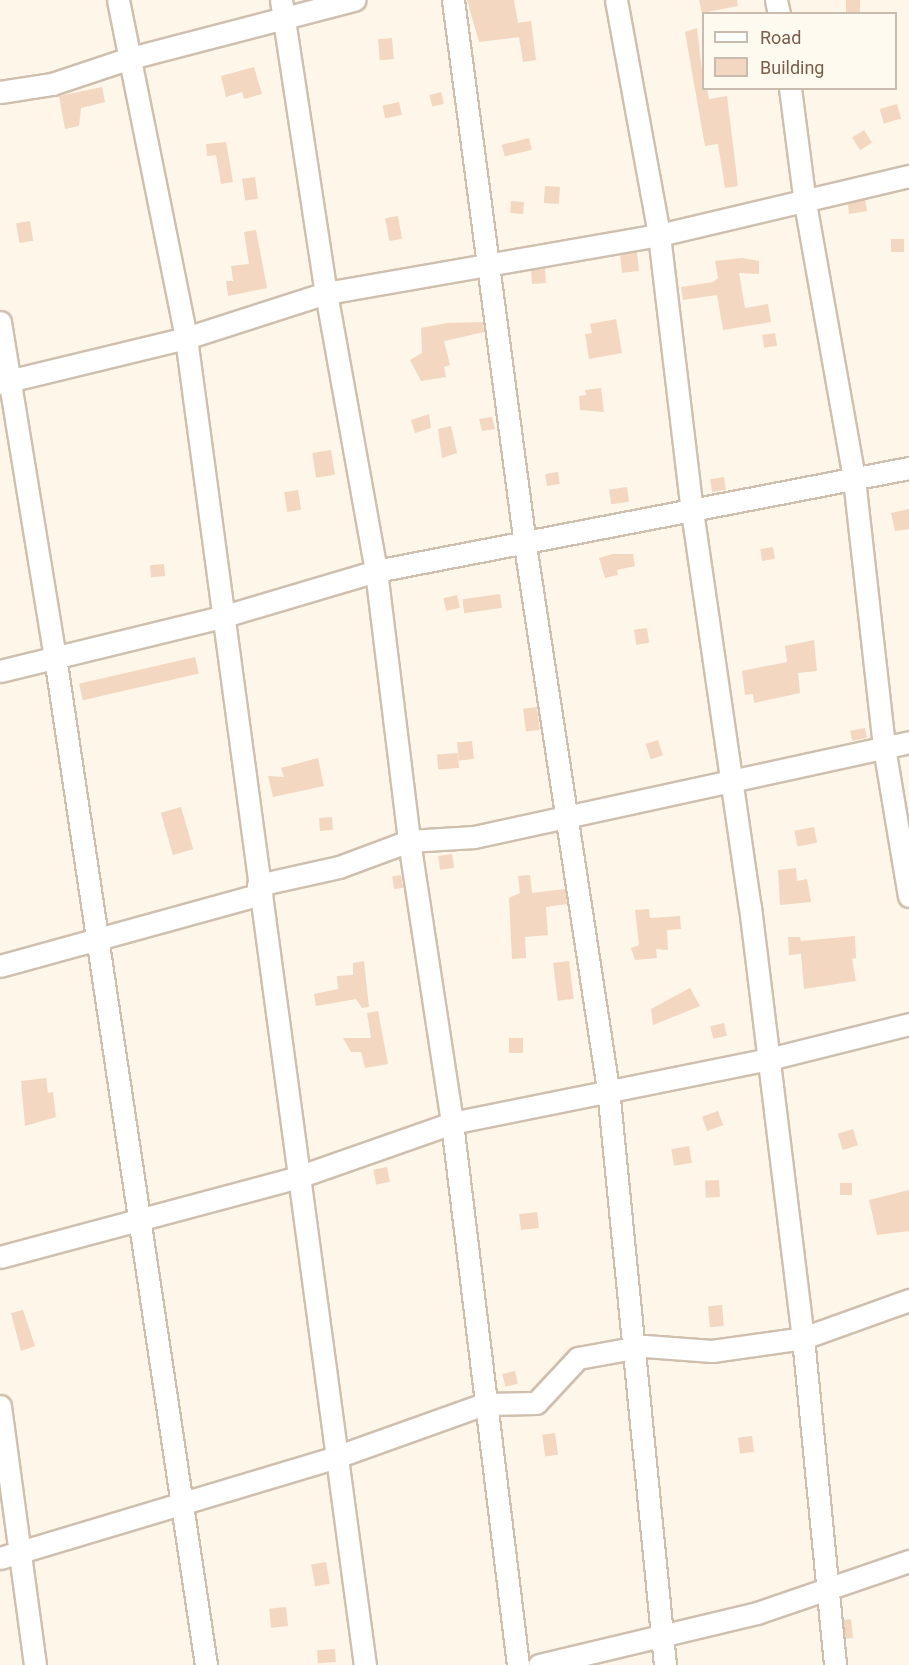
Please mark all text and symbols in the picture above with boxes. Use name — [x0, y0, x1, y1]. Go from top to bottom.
legend — [702, 12, 897, 90]
text: Road — [760, 27, 801, 48]
text: Building — [760, 57, 824, 78]

